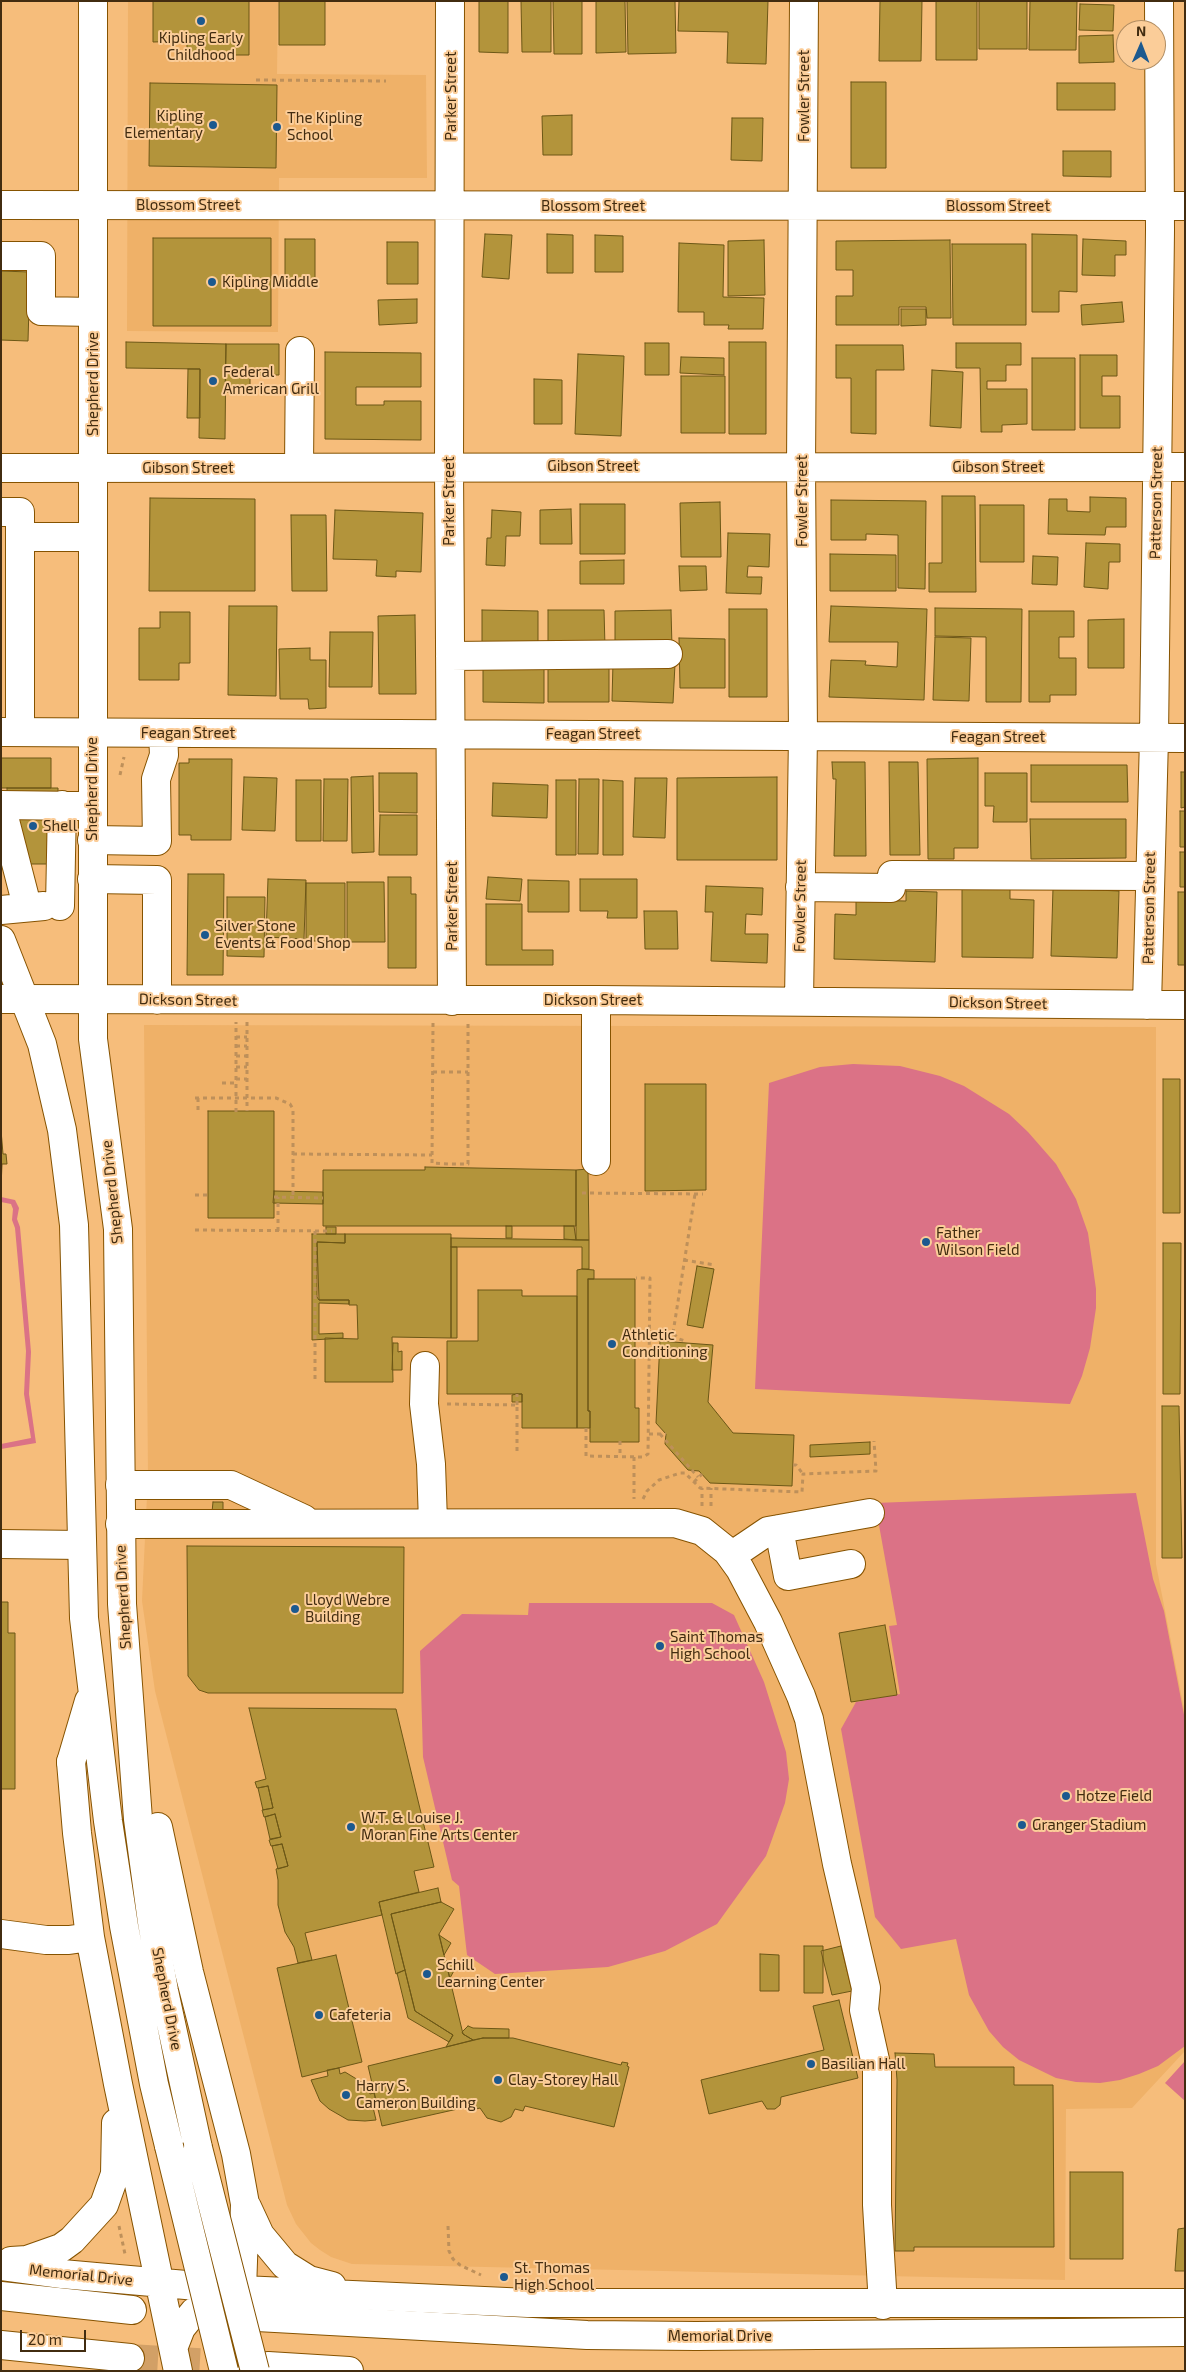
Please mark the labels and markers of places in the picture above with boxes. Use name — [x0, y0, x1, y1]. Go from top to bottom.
marker: Kipling Early Childhood — [195, 15, 207, 27]
place label: Kipling Early Childhood — [159, 29, 243, 64]
place label: Kipling Elementary — [124, 107, 203, 142]
place label: The Kipling School — [287, 109, 362, 144]
marker: Kipling Elementary — [207, 119, 219, 131]
marker: The Kipling School — [271, 121, 283, 133]
place label: Kipling Middle — [222, 273, 318, 291]
marker: Kipling Middle — [206, 276, 218, 288]
place label: Federal American Grill — [223, 363, 319, 398]
marker: Federal American Grill — [207, 375, 219, 387]
place label: Shell — [43, 817, 77, 835]
marker: Shell — [27, 820, 39, 832]
place label: Silver Stone Events & Food Shop — [215, 917, 351, 952]
marker: Silver Stone Events & Food Shop — [199, 929, 211, 941]
place label: Father Wilson Field — [936, 1224, 1020, 1259]
marker: Father Wilson Field — [920, 1236, 932, 1248]
place label: Athletic Conditioning — [622, 1326, 708, 1361]
marker: Athletic Conditioning — [606, 1338, 618, 1350]
place label: Lloyd Webre Building — [305, 1591, 390, 1626]
marker: Lloyd Webre Building — [289, 1603, 301, 1615]
place label: Saint Thomas High School — [670, 1628, 763, 1663]
marker: Saint Thomas High School — [654, 1640, 666, 1652]
place label: Hotze Field — [1076, 1787, 1152, 1805]
marker: Hotze Field — [1060, 1790, 1072, 1802]
place label: W.T. & Louise J. Moran Fine Arts Center — [361, 1809, 518, 1844]
place label: Granger Stadium — [1032, 1816, 1146, 1834]
marker: Granger Stadium — [1016, 1819, 1028, 1831]
marker: W.T. & Louise J. Moran Fine Arts Center — [345, 1821, 357, 1833]
place label: Schill Learning Center — [437, 1956, 545, 1991]
marker: Schill Learning Center — [421, 1968, 433, 1980]
place label: Cafeteria — [329, 2006, 391, 2024]
marker: Cafeteria — [313, 2009, 325, 2021]
place label: Basilian Hall — [821, 2055, 906, 2073]
marker: Basilian Hall — [805, 2058, 817, 2070]
place label: Clay-Storey Hall — [508, 2071, 619, 2089]
marker: Clay-Storey Hall — [492, 2074, 504, 2086]
place label: Harry S. Cameron Building — [356, 2077, 476, 2112]
marker: Harry S. Cameron Building — [340, 2089, 352, 2101]
place label: St. Thomas High School — [514, 2259, 594, 2294]
marker: St. Thomas High School — [498, 2271, 510, 2283]

